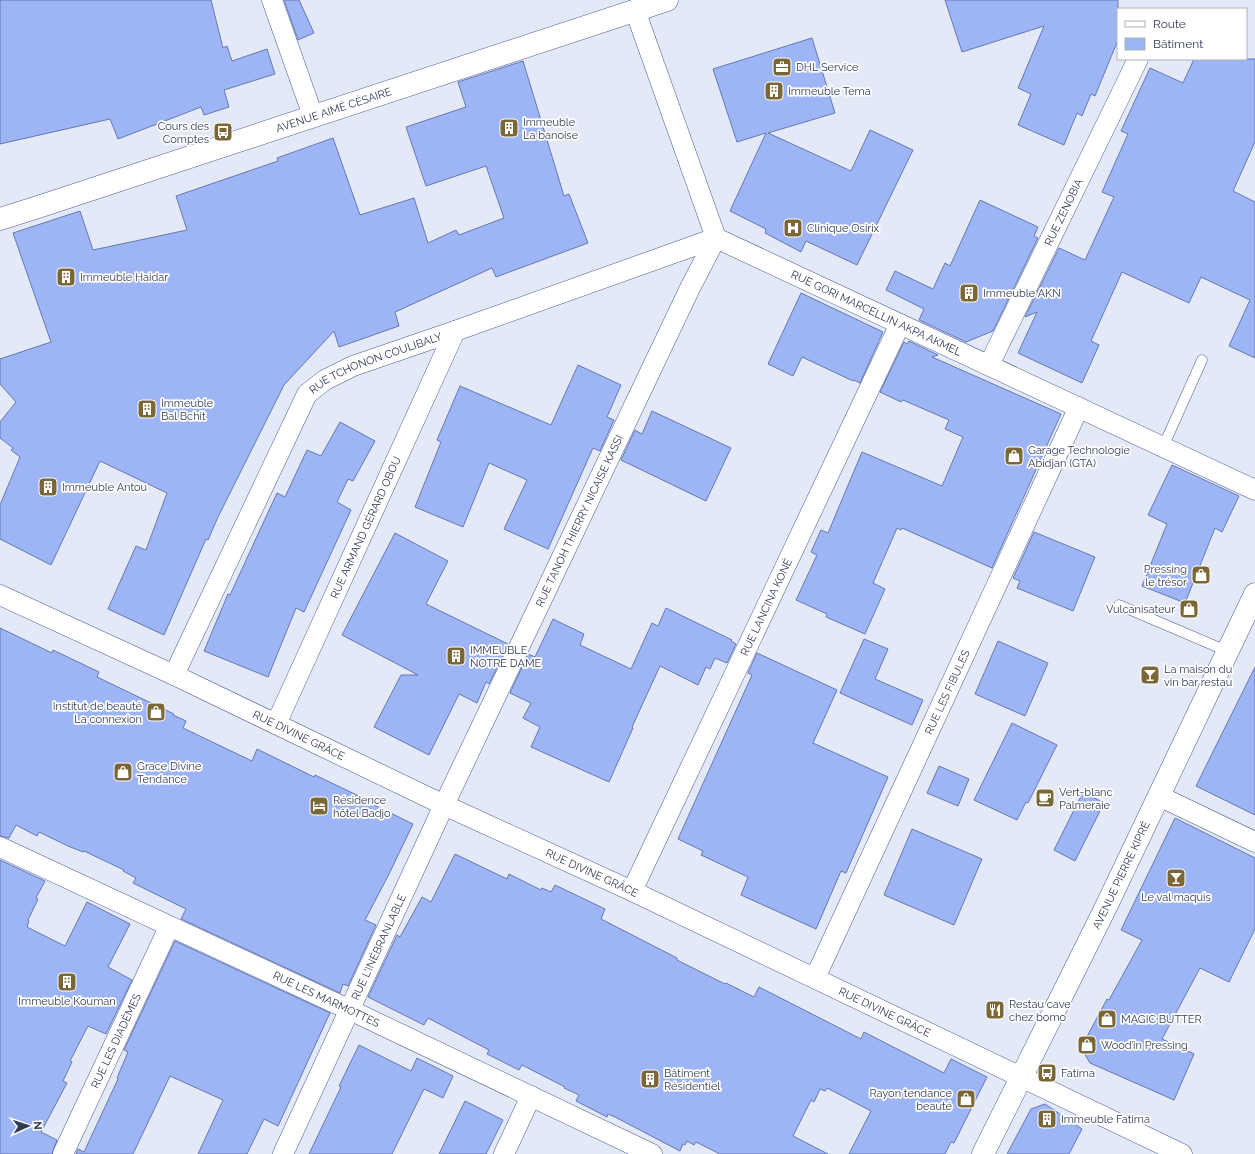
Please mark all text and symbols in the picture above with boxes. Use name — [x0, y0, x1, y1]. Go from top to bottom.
legend — [1117, 8, 1247, 60]
text: Route — [1153, 17, 1186, 31]
text: Bâtiment — [1153, 37, 1203, 51]
office icon: DHL Service — [771, 56, 793, 78]
place label: DHL Service — [796, 61, 859, 74]
building icon: Immeuble Tema — [763, 80, 785, 102]
street label: AVENUE AIMÉ CÉSAIRE — [274, 85, 393, 135]
place label: Immeuble Tema — [788, 85, 871, 98]
place label: Immeuble La banoise — [523, 116, 579, 142]
building icon: Immeuble La banoise — [498, 117, 520, 139]
place label: Cours des Comptes — [158, 120, 209, 146]
bus stop icon: Cours des Comptes — [212, 121, 234, 143]
street label: RUE ZENOBIA — [1042, 176, 1085, 248]
hospital icon: Clinique Osirix — [782, 217, 804, 239]
place label: Clinique Osirix — [807, 222, 880, 235]
building icon: Immeuble Haidar — [55, 266, 77, 288]
street label: RUE GORI MARCELLIN AKPA AKMEL — [789, 268, 964, 359]
place label: Immeuble Haidar — [80, 271, 168, 284]
building icon: Immeuble AKN — [958, 282, 980, 304]
place label: Immeuble AKN — [983, 287, 1061, 300]
street label: RUE TCHONON COULIBALY — [307, 329, 444, 396]
place label: Immeuble Bal Bchit — [161, 397, 214, 423]
building icon: Immeuble Bal Bchit — [136, 398, 158, 420]
street label: RUE TANOH THIERRY NICAISE KASSI — [533, 433, 626, 609]
place label: Garage Technologie Abidjan (GTA) — [1028, 444, 1131, 470]
shop icon: Garage Technologie Abidjan (GTA) — [1003, 445, 1025, 467]
street label: RUE ARMAND GÉRARD OBOU — [328, 454, 404, 601]
building icon: Immeuble Antou — [37, 476, 59, 498]
place label: Immeuble Antou — [62, 481, 147, 494]
street label: RUE LANCINA KONÉ — [738, 556, 795, 658]
place label: Pressing le trésor — [1144, 563, 1187, 589]
shop icon: Pressing le trésor — [1190, 564, 1212, 586]
shop icon: Vulcanisateur — [1178, 598, 1200, 620]
place label: Vulcanisateur — [1106, 603, 1175, 616]
place label: IMMEUBLE NOTRE DAME — [470, 644, 542, 670]
building icon: IMMEUBLE NOTRE DAME — [445, 645, 467, 667]
street label: RUE LES FIBULES — [922, 647, 973, 737]
place label: La maison du vin bar restau — [1164, 663, 1232, 689]
bar icon: La maison du vin bar restau — [1139, 664, 1161, 686]
place label: Institut de beauté La connexion — [53, 700, 143, 726]
shop icon: Institut de beauté La connexion — [145, 701, 167, 723]
street label: RUE DIVINE GRÂCE — [251, 707, 347, 763]
place label: Grace Divine Tendance — [137, 760, 202, 786]
shop icon: Grace Divine Tendance — [112, 761, 134, 783]
place label: Vert-blanc Palmeraie — [1059, 786, 1113, 812]
cafe icon: Vert-blanc Palmeraie — [1034, 787, 1056, 809]
place label: Résidence hôtel Badjo — [333, 794, 391, 820]
hotel icon: Résidence hôtel Badjo — [308, 795, 330, 817]
street label: AVENUE PIERRE KIPRÉ — [1090, 819, 1152, 931]
street label: RUE DIVINE GRÂCE — [544, 846, 641, 900]
bar icon: Le val maquis — [1165, 867, 1187, 889]
place label: Le val maquis — [1141, 891, 1211, 904]
street label: RUE L'INÉBRANLABLE — [348, 892, 409, 1002]
street label: RUE LES MARMOTTES — [271, 969, 382, 1030]
building icon: Immeuble Kouman — [56, 971, 78, 993]
street label: RUE DIVINE GRÂCE — [837, 984, 933, 1039]
street label: RUE LES DIADÈMES — [88, 991, 144, 1090]
place label: Immeuble Kouman — [18, 995, 116, 1008]
place label: Restau cave chez bomo — [1009, 998, 1071, 1024]
restaurant icon: Restau cave chez bomo — [984, 999, 1006, 1021]
shop icon: MAGIC BUTTER — [1096, 1008, 1118, 1030]
place label: MAGIC BUTTER — [1121, 1013, 1202, 1026]
shop icon: Wood’in Pressing — [1076, 1034, 1098, 1056]
place label: Wood’in Pressing — [1101, 1039, 1188, 1052]
bus stop icon: Fatima — [1036, 1062, 1058, 1084]
place label: Bâtiment Résidentiel — [664, 1067, 720, 1093]
place label: Fatima — [1061, 1067, 1095, 1080]
building icon: Bâtiment Résidentiel — [639, 1068, 661, 1090]
place label: Rayon tendance beauté — [869, 1087, 953, 1113]
shop icon: Rayon tendance beauté — [955, 1088, 977, 1110]
north arrow — [8, 1106, 48, 1146]
building icon: Immeuble Fatima — [1036, 1108, 1058, 1130]
place label: Immeuble Fatima — [1061, 1113, 1150, 1126]
text: N — [31, 1121, 44, 1130]

